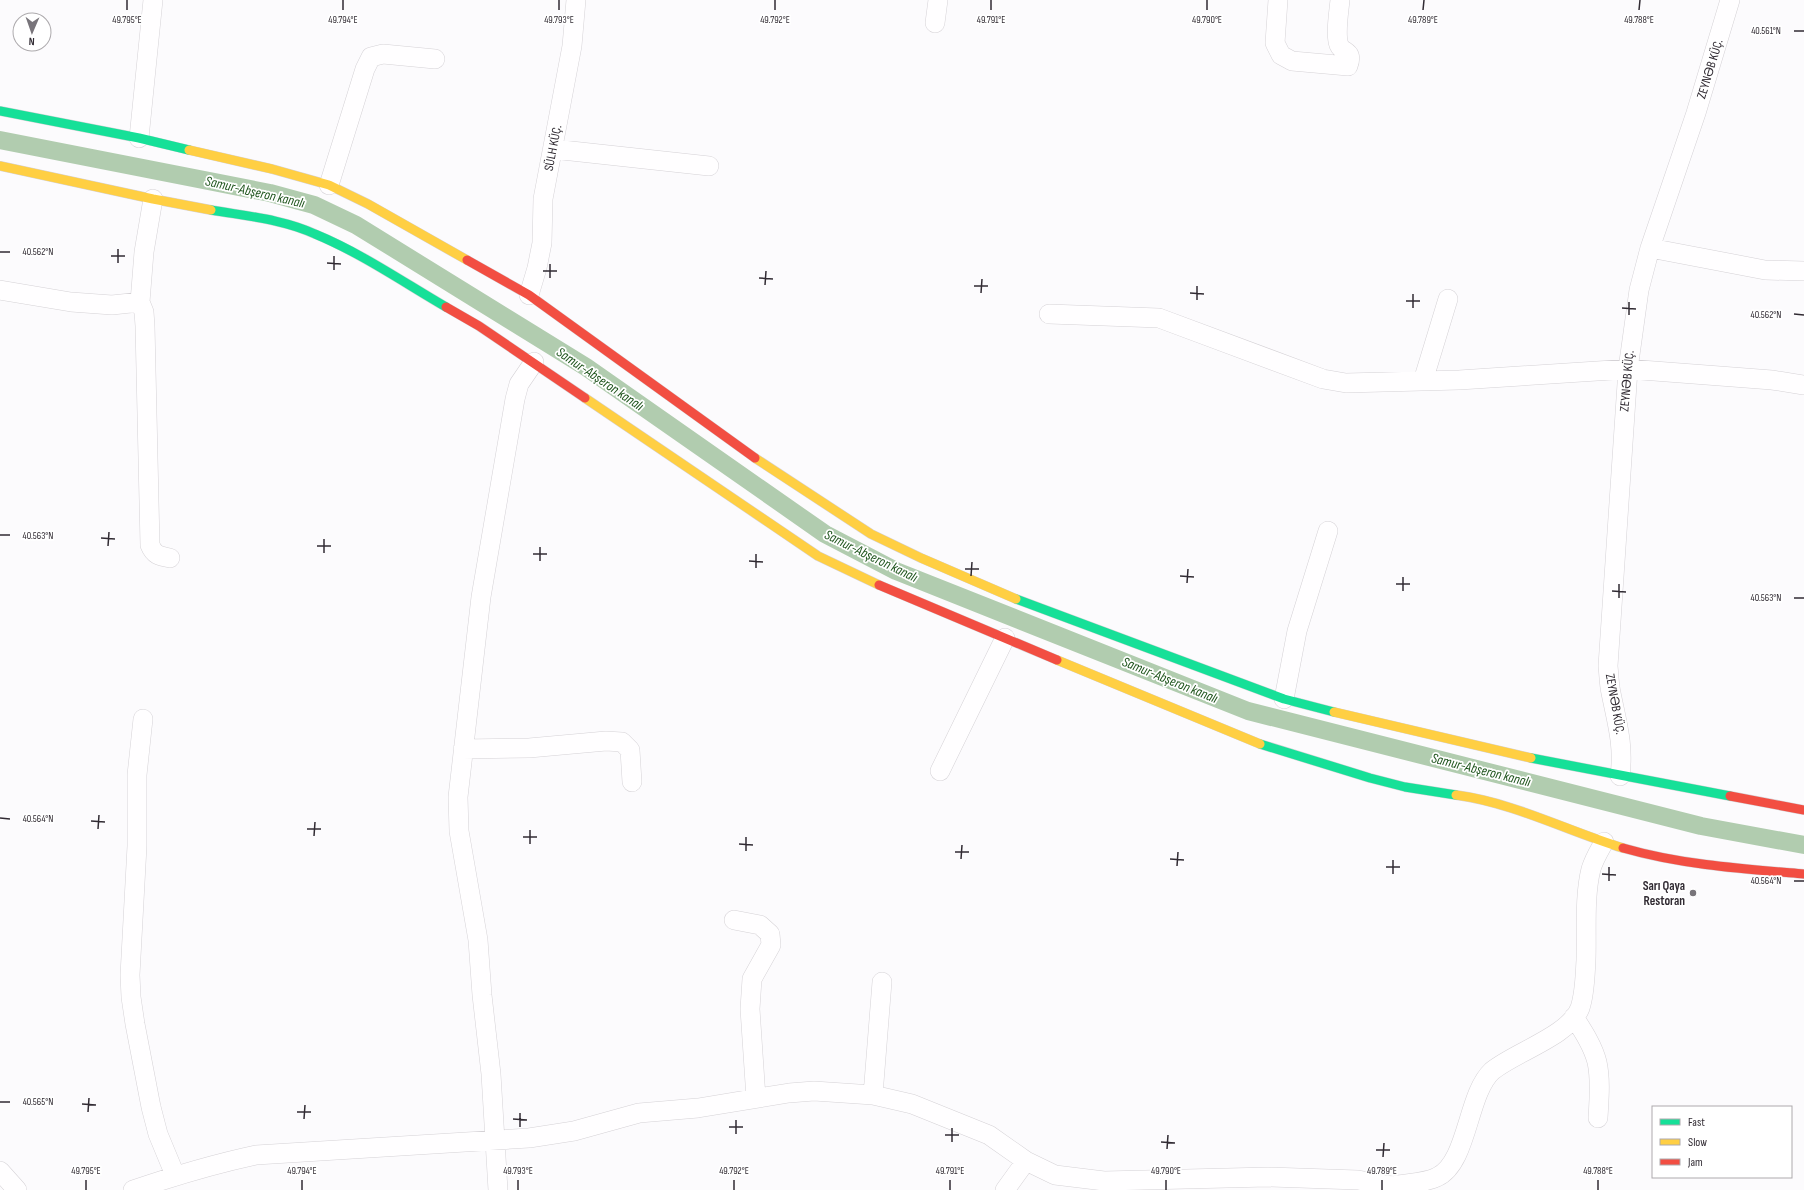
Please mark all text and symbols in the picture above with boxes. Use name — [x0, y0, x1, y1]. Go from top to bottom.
north arrow — [12, 12, 52, 52]
text: 49.795°E — [112, 14, 142, 26]
text: 49.794°E — [328, 14, 358, 26]
text: 49.793°E — [544, 14, 574, 26]
text: 49.792°E — [760, 14, 790, 26]
text: 49.791°E — [977, 14, 1005, 26]
text: 49.790°E — [1192, 14, 1222, 26]
text: 49.789°E — [1408, 14, 1438, 26]
text: 49.788°E — [1624, 14, 1654, 26]
text: 40.561°N — [1751, 25, 1781, 37]
text: N — [28, 35, 35, 48]
street label: ZEYNƏB KÜÇ. — [1692, 37, 1727, 101]
street label: SÜLH KÜÇ. — [540, 123, 565, 172]
water label: Samur-Abşeron kanalı — [204, 172, 307, 212]
text: 40.562°N — [23, 246, 53, 258]
text: 40.562°N — [1751, 309, 1781, 321]
water label: Samur-Abşeron kanalı — [553, 344, 647, 415]
street label: ZEYNƏB KÜÇ. — [1615, 350, 1638, 412]
water label: Samur-Abşeron kanalı — [822, 526, 921, 586]
text: 40.563°N — [23, 530, 53, 542]
text: 40.563°N — [1751, 592, 1781, 604]
water label: Samur-Abşeron kanalı — [1120, 653, 1221, 707]
street label: ZEYNƏB KÜÇ. — [1602, 672, 1629, 736]
water label: Samur-Abşeron kanalı — [1430, 749, 1533, 791]
text: 40.564°N — [23, 813, 53, 825]
text: 40.564°N — [1751, 875, 1781, 887]
place label: Sarı Qaya Restoran — [1643, 878, 1685, 909]
marker: Sarı Qaya Restoran — [1688, 888, 1698, 898]
text: 40.565°N — [23, 1096, 53, 1108]
legend — [1652, 1106, 1792, 1178]
text: Fast — [1688, 1115, 1705, 1130]
text: Slow — [1688, 1135, 1707, 1150]
text: Jam — [1687, 1155, 1703, 1170]
text: 49.795°E — [71, 1165, 101, 1177]
text: 49.794°E — [287, 1165, 317, 1177]
text: 49.793°E — [503, 1165, 533, 1177]
text: 49.792°E — [719, 1165, 749, 1177]
text: 49.791°E — [936, 1165, 964, 1177]
text: 49.790°E — [1151, 1165, 1181, 1177]
text: 49.789°E — [1367, 1165, 1397, 1177]
text: 49.788°E — [1583, 1165, 1613, 1177]

